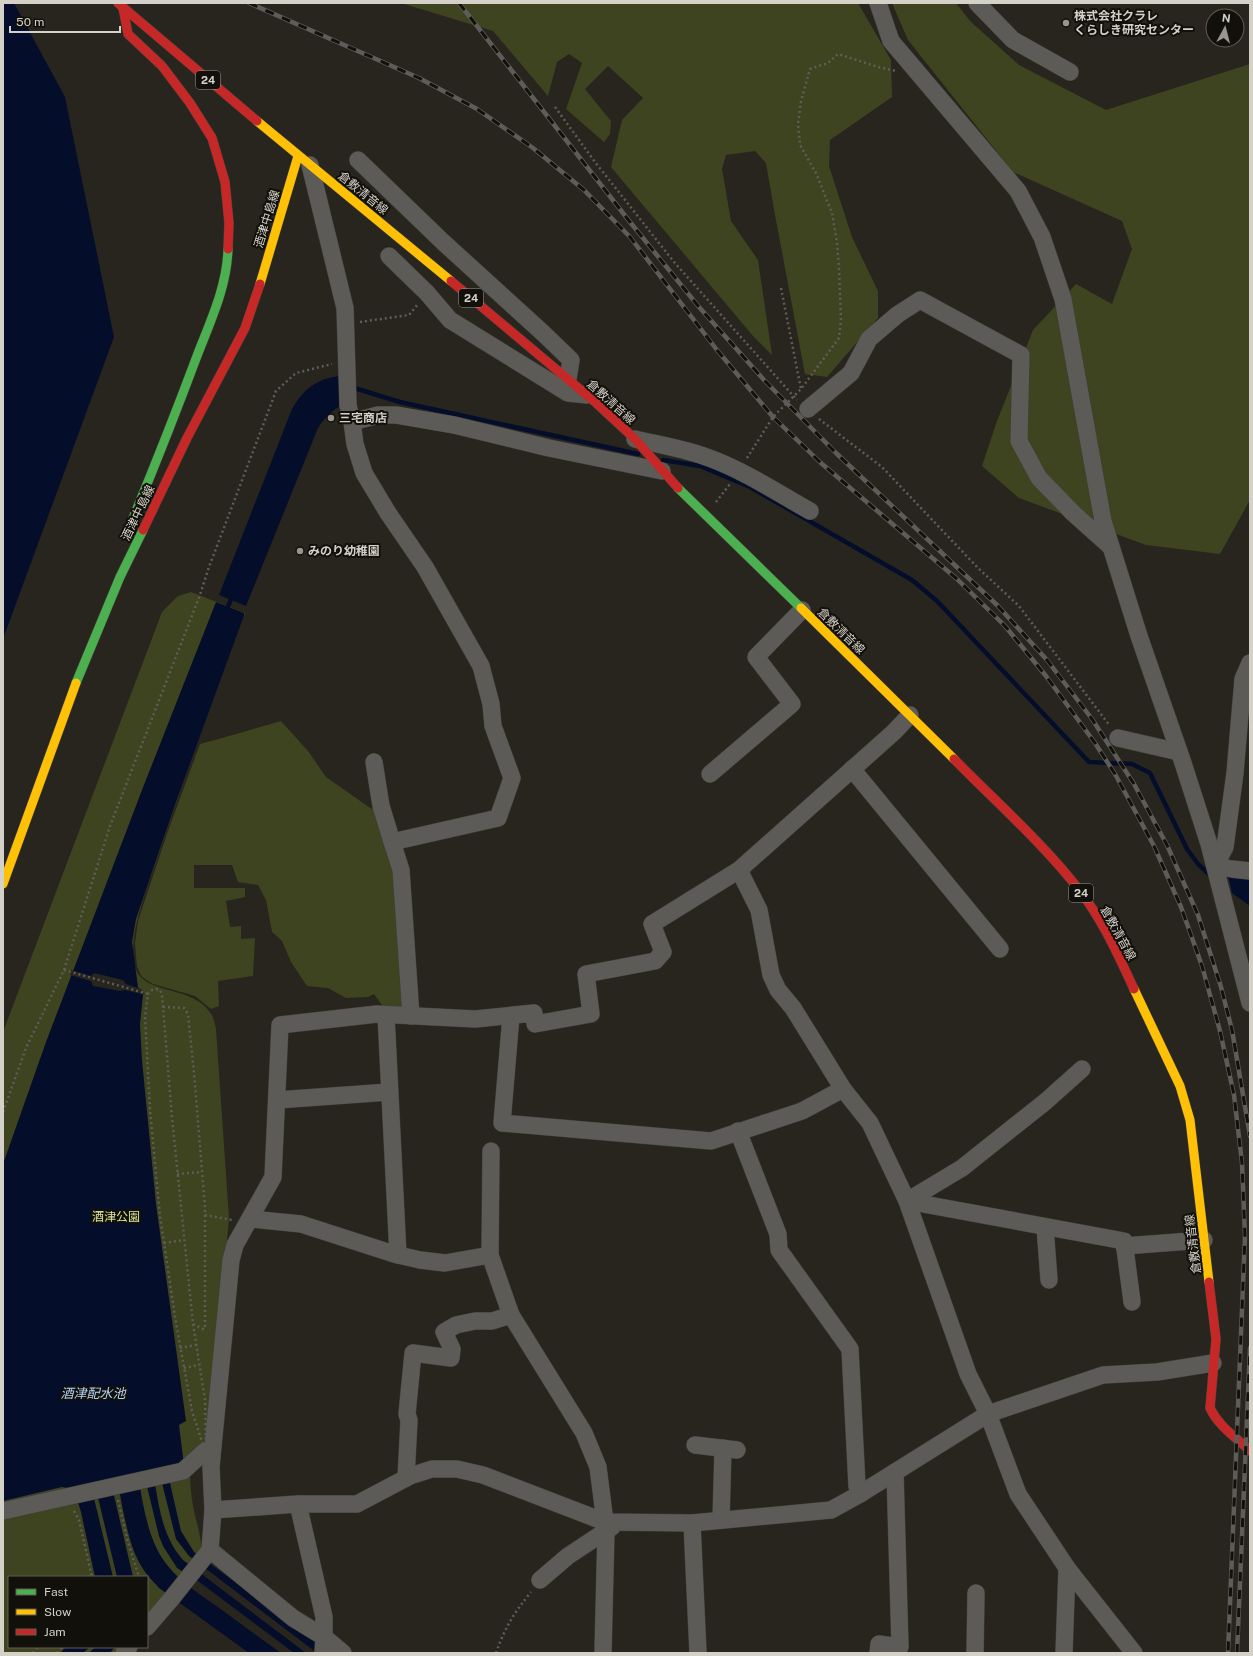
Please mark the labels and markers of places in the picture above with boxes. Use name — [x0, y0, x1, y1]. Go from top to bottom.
place label: 株式会社クラレ くらしき研究センター — [1074, 9, 1194, 37]
marker: 株式会社クラレ くらしき研究センター — [1061, 18, 1071, 28]
place label: 三宅商店 — [339, 411, 387, 425]
marker: 三宅商店 — [326, 413, 336, 423]
place label: みのり幼稚園 — [308, 544, 380, 558]
marker: みのり幼稚園 — [295, 546, 305, 556]

